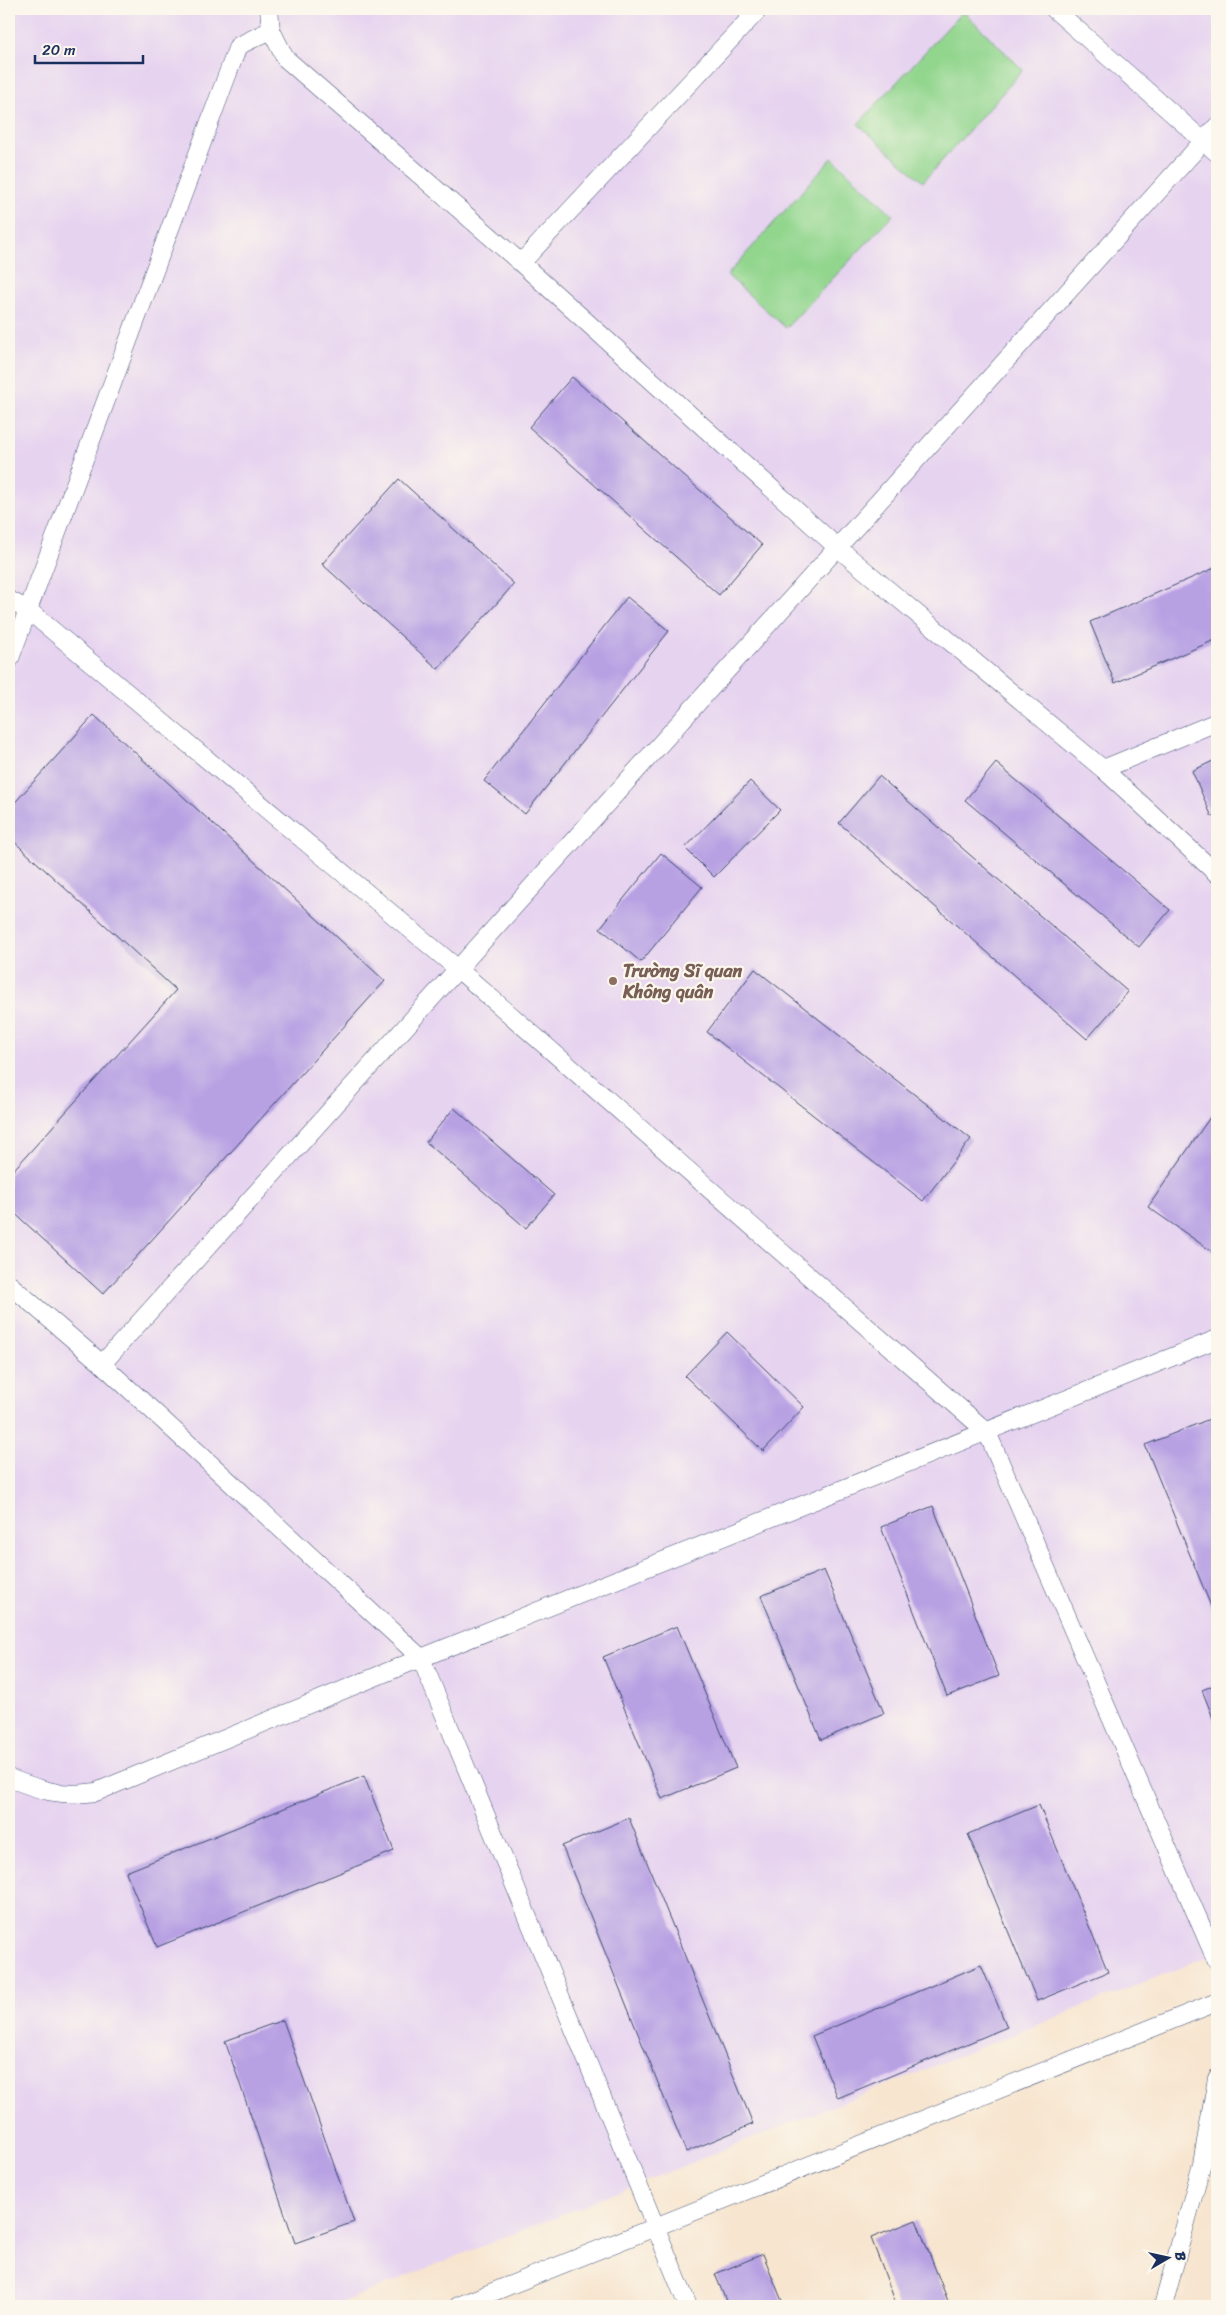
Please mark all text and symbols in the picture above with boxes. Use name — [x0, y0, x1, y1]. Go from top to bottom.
scale bar — [35, 32, 142, 64]
text: 20 m — [42, 37, 76, 63]
place label: Trường Sĩ quan Không quân — [622, 955, 742, 1008]
marker: Trường Sĩ quan Không quân — [607, 975, 619, 987]
north arrow — [1144, 2232, 1194, 2282]
text: B — [1167, 2250, 1193, 2263]

